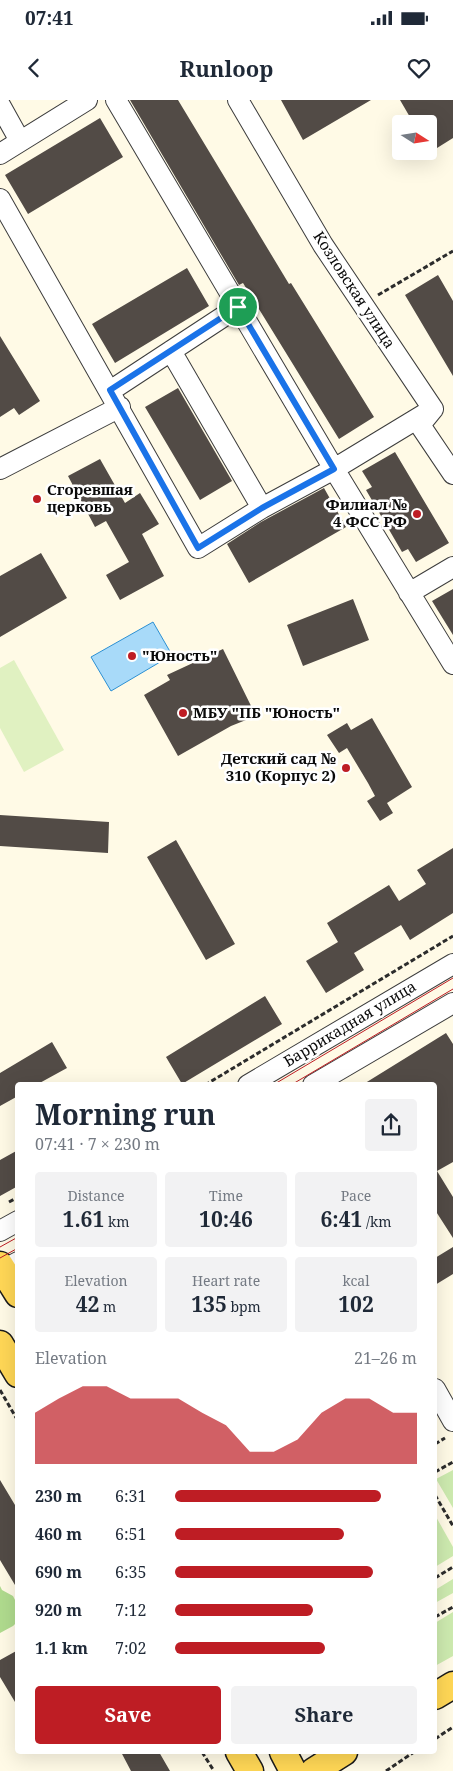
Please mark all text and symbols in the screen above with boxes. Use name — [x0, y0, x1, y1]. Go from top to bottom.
text: 07:41 — [25, 5, 74, 31]
text: Runloop — [180, 53, 273, 83]
icon: back — [20, 54, 48, 82]
icon: heart — [405, 54, 433, 82]
north arrow — [392, 115, 438, 160]
map controls — [392, 115, 437, 160]
street label: Козловская улица — [309, 227, 400, 352]
pin — [217, 286, 259, 328]
icon: arrive — [224, 293, 252, 321]
place label: Сгоревшая церковь — [47, 479, 133, 516]
marker: Сгоревшая церковь — [31, 493, 43, 505]
place label: Филиал № 4 ФСС РФ — [326, 494, 408, 531]
marker: Филиал № 4 ФСС РФ — [411, 508, 423, 520]
place label: "Юность" — [142, 645, 217, 665]
marker: "Юность" — [126, 650, 138, 662]
place label: МБУ "ПБ "Юность" — [193, 702, 340, 722]
marker: МБУ "ПБ "Юность" — [177, 707, 189, 719]
place label: Детский сад № 310 (Корпус 2) — [221, 748, 337, 785]
marker: Детский сад № 310 (Корпус 2) — [340, 762, 352, 774]
street label: Баррикадная улица — [280, 976, 419, 1071]
text: Morning run — [35, 1095, 216, 1133]
button: share — [365, 1099, 417, 1151]
text: 07:41 · 7 × 230 m — [35, 1133, 160, 1155]
text: Distance — [67, 1186, 125, 1205]
text: Time — [209, 1186, 243, 1205]
text: Pace — [341, 1186, 371, 1205]
text: 1.61 — [63, 1205, 104, 1233]
text: 10:46 — [199, 1205, 253, 1233]
text: 6:41 — [320, 1205, 362, 1233]
text: km — [104, 1212, 129, 1231]
text: /km — [362, 1212, 392, 1231]
text: Elevation — [64, 1271, 128, 1290]
text: Heart rate — [192, 1271, 260, 1290]
text: kcal — [342, 1271, 370, 1290]
text: 42 — [76, 1290, 99, 1318]
text: 135 — [191, 1290, 227, 1318]
text: 102 — [338, 1290, 374, 1318]
text: m — [99, 1297, 116, 1316]
text: bpm — [227, 1297, 261, 1316]
text: Elevation — [35, 1347, 107, 1369]
text: 21–26 m — [354, 1347, 417, 1369]
text: 230 m — [35, 1485, 82, 1507]
text: 6:31 — [115, 1485, 146, 1507]
text: 460 m — [35, 1523, 82, 1545]
text: 6:51 — [115, 1523, 146, 1545]
text: 690 m — [35, 1561, 82, 1583]
text: 6:35 — [115, 1561, 146, 1583]
text: 920 m — [35, 1599, 82, 1621]
text: 7:12 — [115, 1599, 146, 1621]
text: 1.1 km — [35, 1637, 88, 1659]
text: 7:02 — [115, 1637, 146, 1659]
button: Save — [35, 1686, 221, 1744]
button: Share — [231, 1686, 417, 1744]

